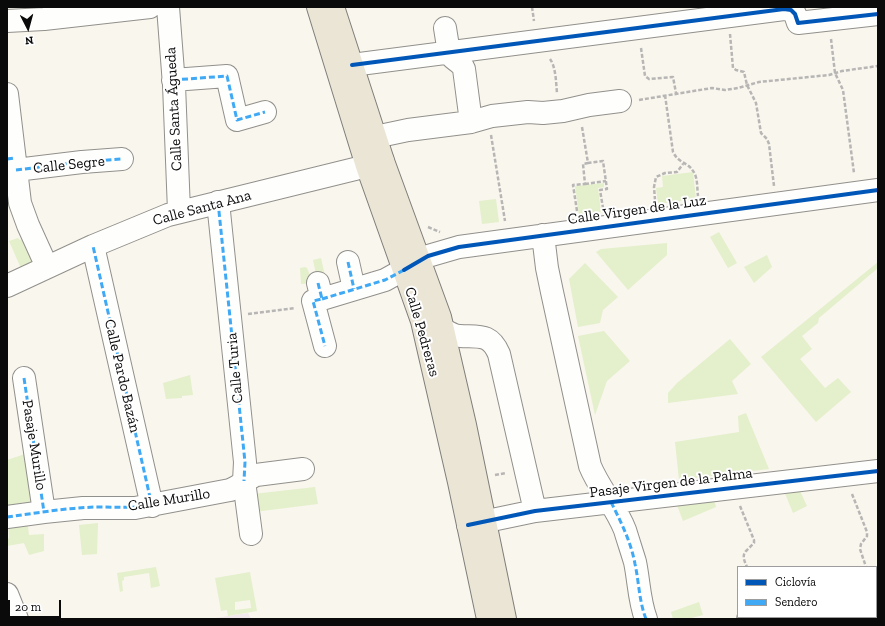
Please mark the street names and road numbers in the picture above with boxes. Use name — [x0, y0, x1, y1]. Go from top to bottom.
street label: Calle Santa Águeda — [162, 47, 186, 171]
street label: Calle Segre — [32, 152, 106, 178]
street label: Calle Santa Ana — [151, 186, 253, 230]
street label: Calle Virgen de la Luz — [567, 191, 707, 229]
street label: Calle Pedreras — [401, 285, 443, 379]
street label: Calle Pardo Bazán — [100, 318, 144, 434]
street label: Calle Turia — [223, 332, 247, 404]
street label: Pasaje Murillo — [18, 398, 50, 492]
street label: Pasaje Virgen de la Palma — [588, 464, 754, 502]
street label: Calle Murillo — [127, 485, 211, 515]

